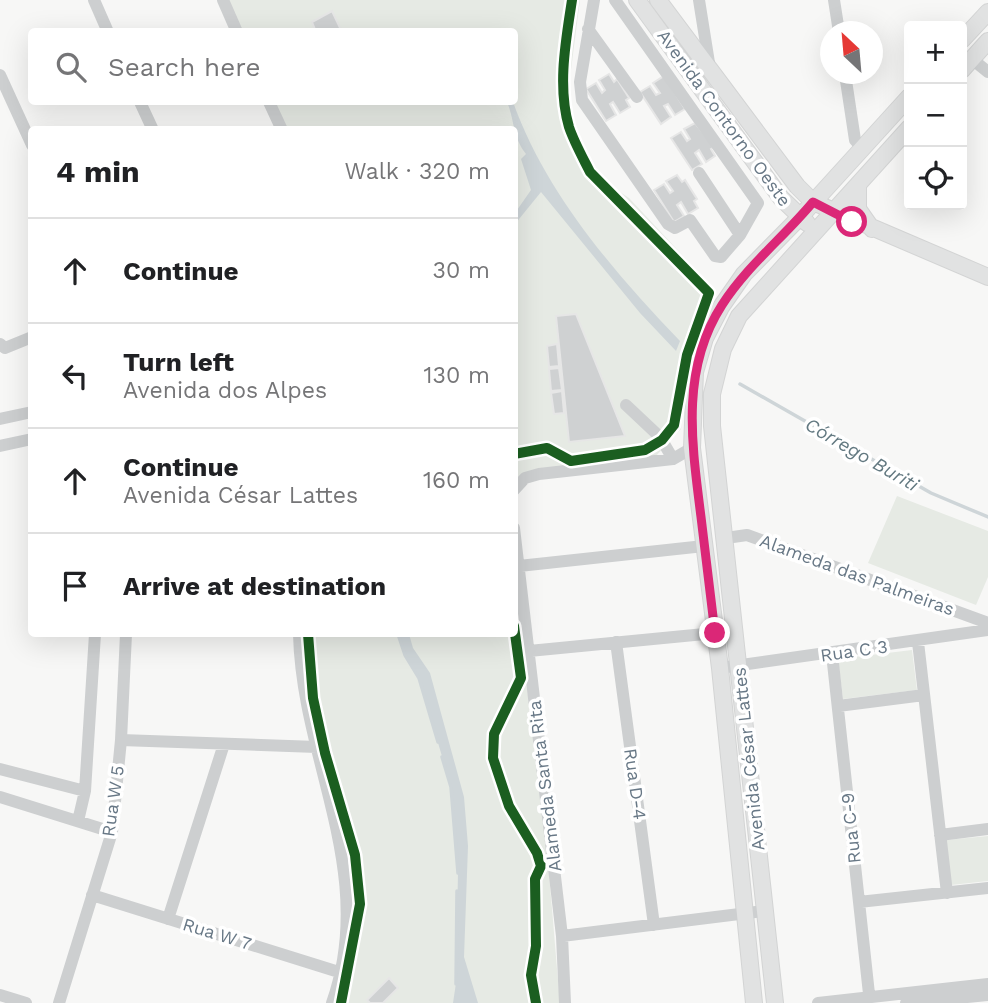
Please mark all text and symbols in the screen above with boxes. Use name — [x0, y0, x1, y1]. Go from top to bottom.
north arrow — [820, 21, 883, 84]
map controls — [904, 21, 967, 210]
button: + — [904, 21, 967, 84]
street label: Avenida Contorno Oeste — [653, 25, 796, 210]
search box — [28, 28, 518, 105]
icon: search — [52, 48, 90, 86]
text: Search here — [108, 52, 260, 82]
button: − — [904, 84, 967, 147]
button: locate — [904, 147, 967, 210]
text: 4 min — [56, 154, 140, 189]
text: Walk · 320 m — [344, 158, 490, 185]
route start — [836, 206, 867, 237]
icon: ahead — [56, 252, 94, 290]
text: Continue — [123, 256, 239, 286]
text: 30 m — [433, 257, 490, 284]
text: Turn left — [123, 347, 234, 377]
icon: left — [56, 357, 94, 395]
text: 130 m — [424, 362, 490, 389]
text: Avenida dos Alpes — [123, 377, 327, 404]
water label: Córrego Buriti — [801, 413, 923, 497]
text: Continue — [123, 452, 239, 482]
icon: ahead — [56, 462, 94, 500]
text: 160 m — [423, 467, 490, 494]
text: Avenida César Lattes — [123, 482, 358, 509]
street label: Alameda das Palmeiras — [757, 530, 957, 619]
icon: arrive — [56, 567, 94, 605]
text: Arrive at destination — [123, 571, 386, 601]
route end — [699, 617, 730, 648]
street label: Rua C 3 — [819, 635, 889, 666]
street label: Avenida César Lattes — [728, 666, 769, 852]
street label: Alameda Santa Rita — [524, 699, 565, 873]
street label: Rua D-4 — [620, 747, 651, 821]
street label: Rua W 5 — [97, 764, 128, 838]
street label: Rua C-9 — [836, 792, 865, 864]
street label: Rua W 7 — [180, 913, 254, 954]

